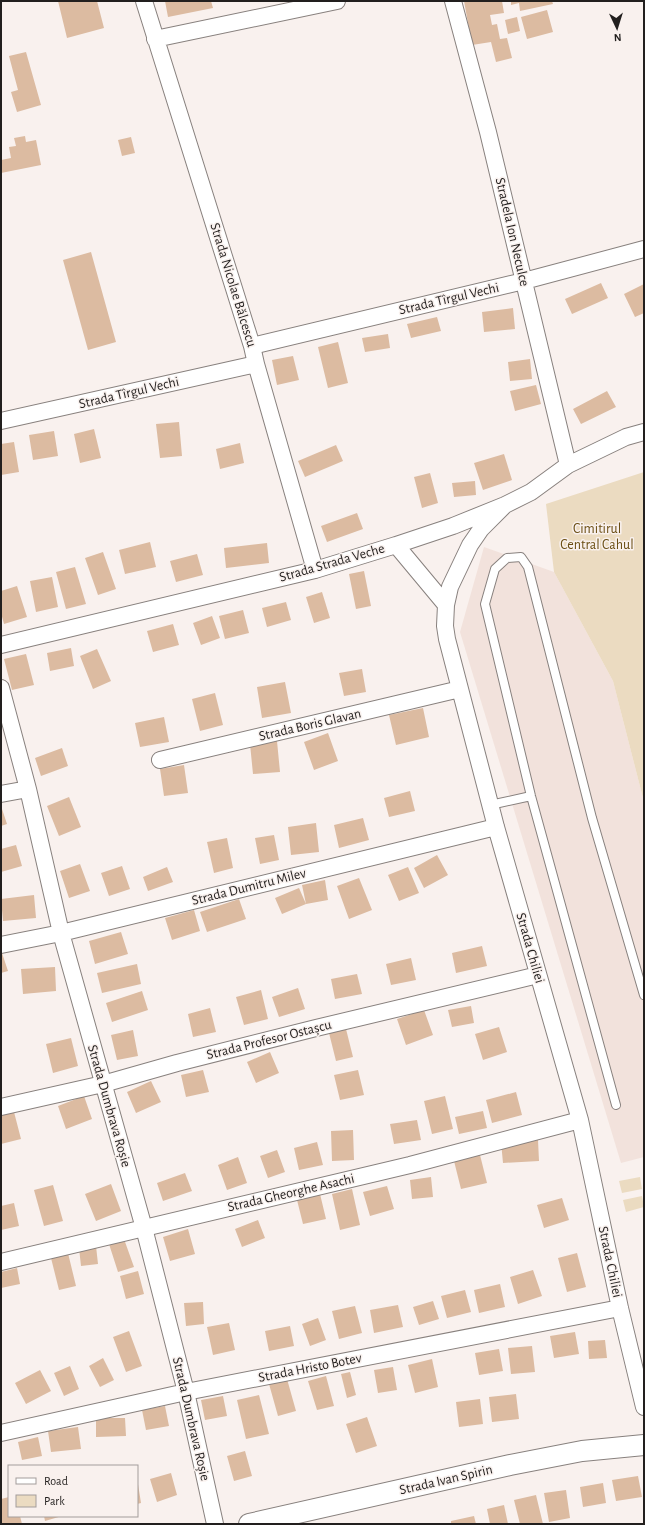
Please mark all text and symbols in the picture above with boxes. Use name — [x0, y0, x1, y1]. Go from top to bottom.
north arrow — [597, 8, 637, 48]
text: N — [613, 32, 622, 43]
street label: Stradela Ion Neculce — [493, 176, 531, 288]
street label: Strada Nicolae Bălcescu — [207, 221, 259, 349]
street label: Strada Tîrgul Vechi — [398, 281, 500, 317]
street label: Strada Tîrgul Vechi — [78, 375, 180, 411]
park label: Cimitirul Central Cahul — [560, 522, 634, 552]
street label: Strada Strada Veche — [278, 541, 386, 585]
street label: Strada Boris Glavan — [257, 706, 363, 744]
street label: Strada Dumitru Milev — [190, 866, 308, 908]
street label: Strada Chiliei — [513, 911, 547, 985]
street label: Strada Profesor Ostașcu — [205, 1018, 333, 1063]
street label: Strada Dumbrava Roșie — [84, 1043, 133, 1169]
street label: Strada Gheorghe Asachi — [226, 1172, 356, 1214]
street label: Strada Chiliei — [596, 1225, 624, 1299]
street label: Strada Hristo Botev — [257, 1351, 363, 1385]
street label: Strada Dumbrava Roșie — [169, 1356, 212, 1482]
street label: Strada Ivan Spirin — [398, 1462, 494, 1498]
legend — [8, 1465, 138, 1517]
text: Road — [44, 1475, 68, 1487]
text: Park — [44, 1495, 65, 1507]

